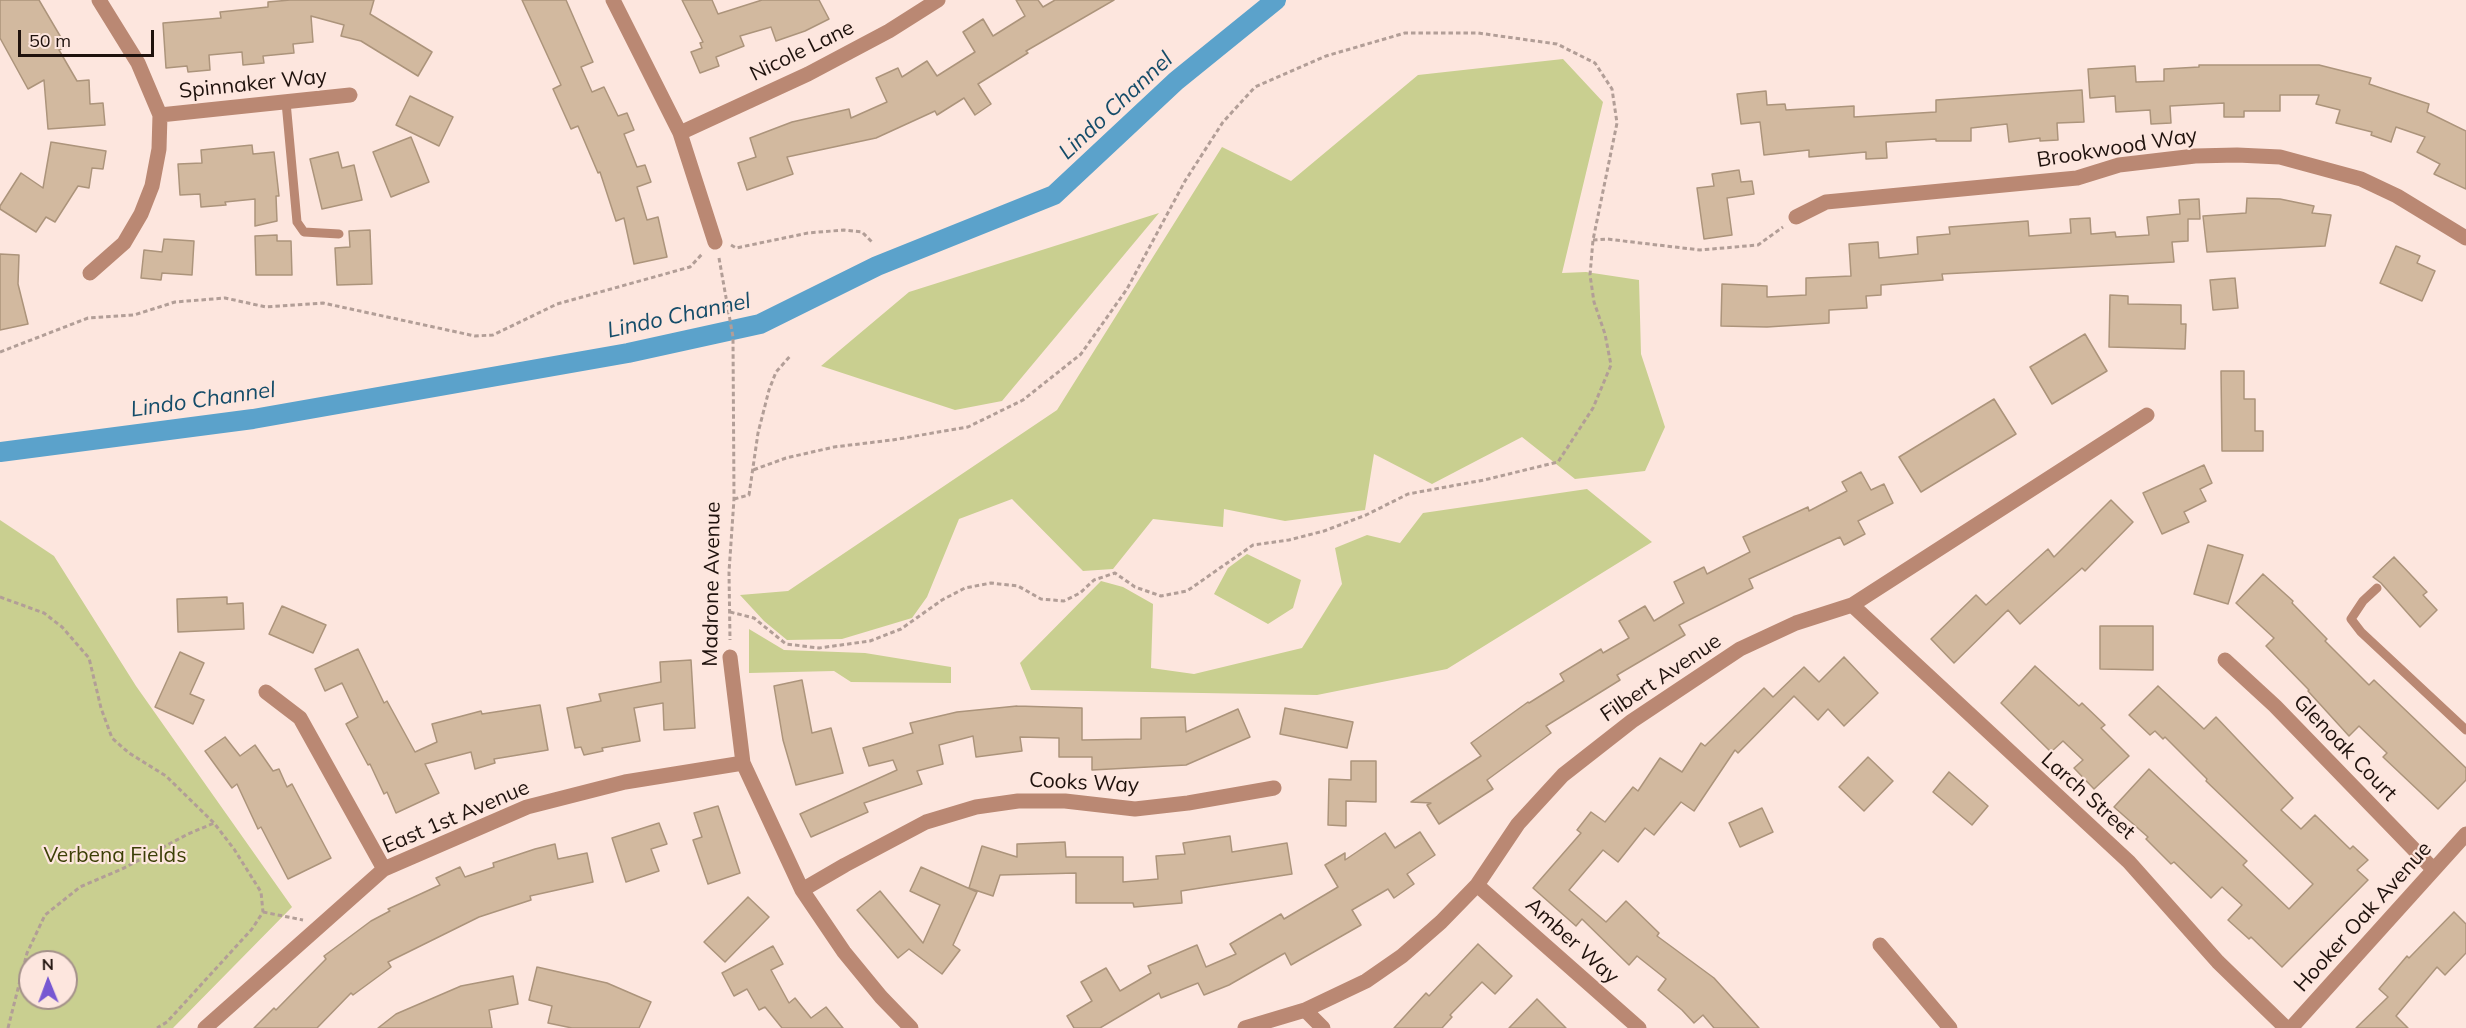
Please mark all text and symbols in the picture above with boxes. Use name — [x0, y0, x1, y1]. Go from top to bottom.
street label: Nicole Lane — [746, 15, 858, 87]
scale bar — [21, 18, 158, 56]
text: 50 m — [29, 29, 71, 52]
water label: Lindo Channel — [1054, 47, 1178, 165]
street label: Spinnaker Way — [178, 64, 328, 104]
street label: Brookwood Way — [2035, 123, 2199, 173]
water label: Lindo Channel — [605, 288, 753, 344]
water label: Lindo Channel — [129, 377, 277, 423]
street label: Madrone Avenue — [698, 501, 726, 667]
street label: Filbert Avenue — [1596, 628, 1726, 728]
street label: Glenoak Court — [2288, 690, 2402, 806]
street label: Larch Street — [2036, 747, 2140, 845]
street label: Cooks Way — [1028, 768, 1140, 798]
street label: East 1st Avenue — [379, 775, 533, 859]
street label: Hooker Oak Avenue — [2289, 837, 2437, 997]
park label: Verbena Fields — [43, 843, 187, 869]
street label: Amber Way — [1520, 893, 1624, 989]
north arrow — [18, 950, 78, 1010]
text: N — [42, 954, 54, 974]

